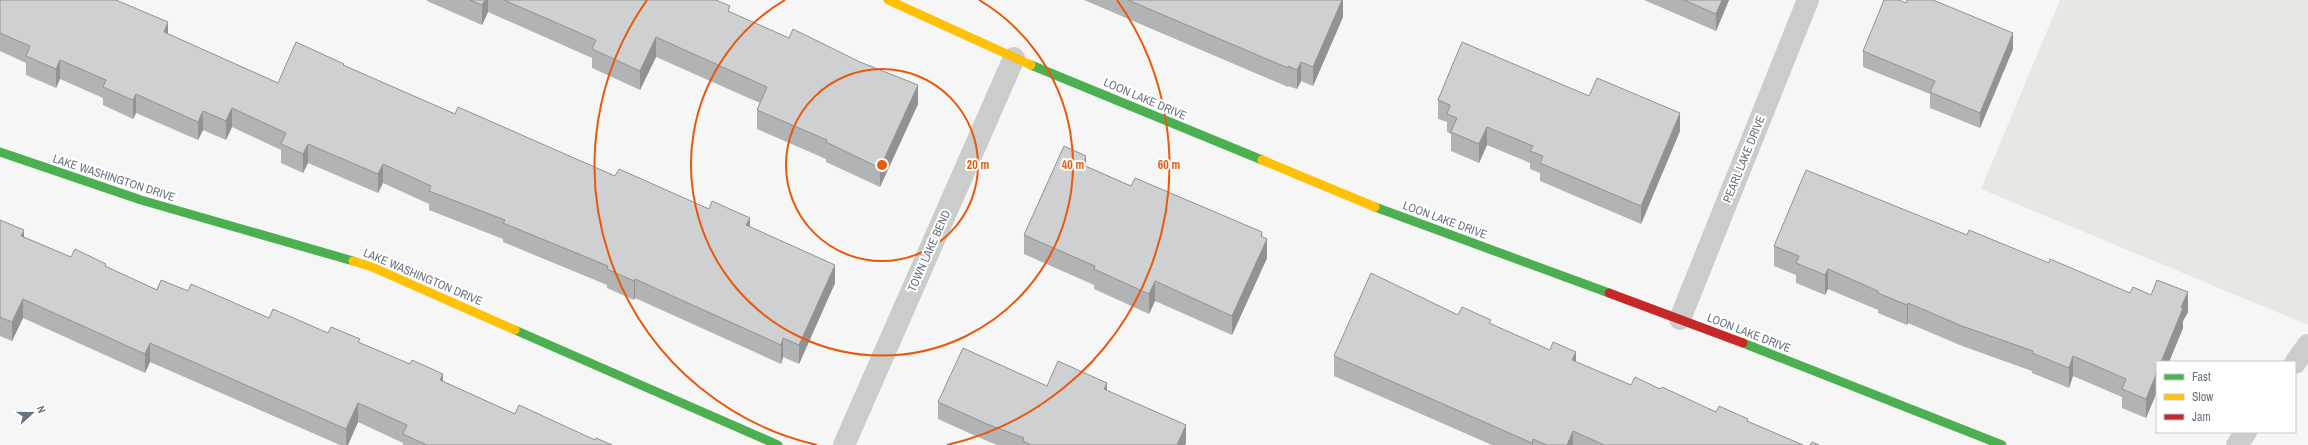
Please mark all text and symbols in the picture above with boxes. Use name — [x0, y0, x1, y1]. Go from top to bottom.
street label: LOON LAKE DRIVE — [1101, 74, 1189, 124]
street label: PEARL LAKE DRIVE — [1719, 113, 1769, 205]
street label: LAKE WASHINGTON DRIVE — [51, 151, 177, 205]
text: 20 m — [967, 157, 989, 173]
text: 40 m — [1062, 157, 1084, 173]
text: 60 m — [1158, 157, 1180, 173]
centre of rings — [875, 158, 889, 172]
street label: LOON LAKE DRIVE — [1401, 197, 1489, 243]
street label: TOWN LAKE BEND — [904, 208, 954, 294]
street label: LAKE WASHINGTON DRIVE — [361, 245, 485, 309]
street label: LOON LAKE DRIVE — [1705, 310, 1793, 356]
legend — [2156, 361, 2296, 433]
text: Fast — [2192, 369, 2211, 385]
text: Slow — [2192, 389, 2214, 405]
north arrow — [12, 393, 52, 433]
text: N — [34, 404, 49, 415]
text: Jam — [2192, 409, 2211, 425]

